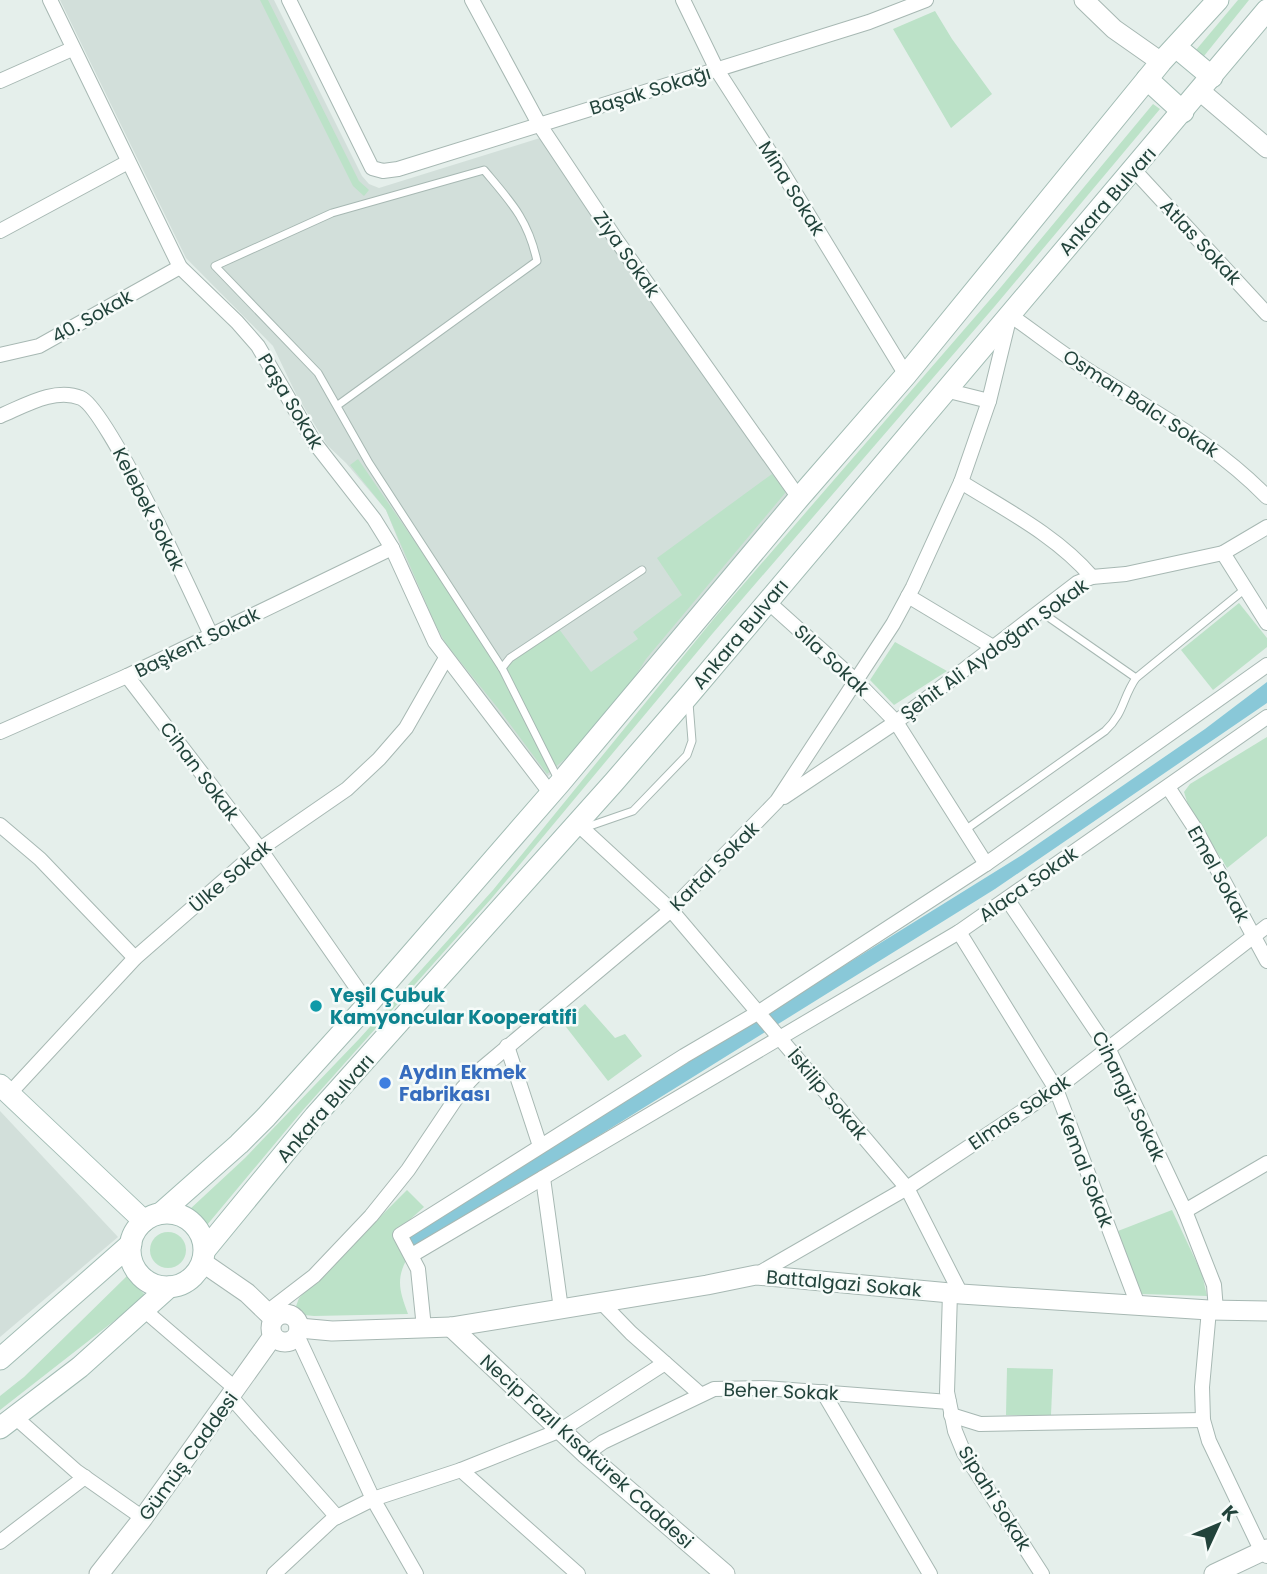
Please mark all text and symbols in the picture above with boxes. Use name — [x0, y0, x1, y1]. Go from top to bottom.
street label: Başak Sokağı — [586, 59, 714, 122]
street label: Mina Sokak — [752, 136, 831, 241]
street label: Ankara Bulvarı — [1052, 141, 1162, 262]
street label: Atlas Sokak — [1154, 194, 1247, 291]
street label: Ziya Sokak — [587, 206, 666, 303]
street label: 40. Sokak — [47, 283, 138, 350]
street label: Osman Balcı Sokak — [1058, 343, 1224, 464]
street label: Paşa Sokak — [251, 348, 330, 454]
street label: Kelebek Sokak — [106, 443, 191, 576]
street label: Şehit Ali Aydoğan Sokak — [895, 572, 1094, 727]
street label: Ankara Bulvarı — [686, 573, 795, 695]
street label: Başkent Sokak — [130, 600, 264, 684]
street label: Sıla Sokak — [788, 618, 875, 702]
street label: Cihan Sokak — [154, 716, 246, 826]
street label: Kartal Sokak — [664, 815, 765, 917]
street label: Emel Sokak — [1181, 821, 1256, 928]
street label: Ülke Sokak — [183, 834, 277, 919]
street label: Alaca Sokak — [973, 840, 1084, 929]
place label: Yeşil Çubuk Kamyoncular Kooperatifi — [330, 982, 577, 1031]
marker: Yeşil Çubuk Kamyoncular Kooperatifi — [308, 998, 324, 1014]
street label: Cihangir Sokak — [1085, 1027, 1172, 1166]
street label: İskilip Sokak — [781, 1043, 874, 1146]
street label: Ankara Bulvarı — [270, 1048, 380, 1169]
place label: Aydın Ekmek Fabrikası — [399, 1059, 527, 1108]
street label: Elmas Sokak — [963, 1068, 1076, 1156]
marker: Aydın Ekmek Fabrikası — [377, 1075, 393, 1091]
street label: Kemal Sokak — [1051, 1109, 1120, 1232]
street label: Battalgazi Sokak — [765, 1263, 923, 1304]
street label: Necip Fazıl Kısakürek Caddesi — [474, 1348, 699, 1555]
street label: Beher Sokak — [723, 1376, 839, 1407]
street label: Gümüş Caddesi — [132, 1386, 244, 1526]
street label: Sipahi Sokak — [952, 1441, 1038, 1556]
north arrow — [1183, 1490, 1253, 1560]
text: K — [1216, 1499, 1244, 1528]

